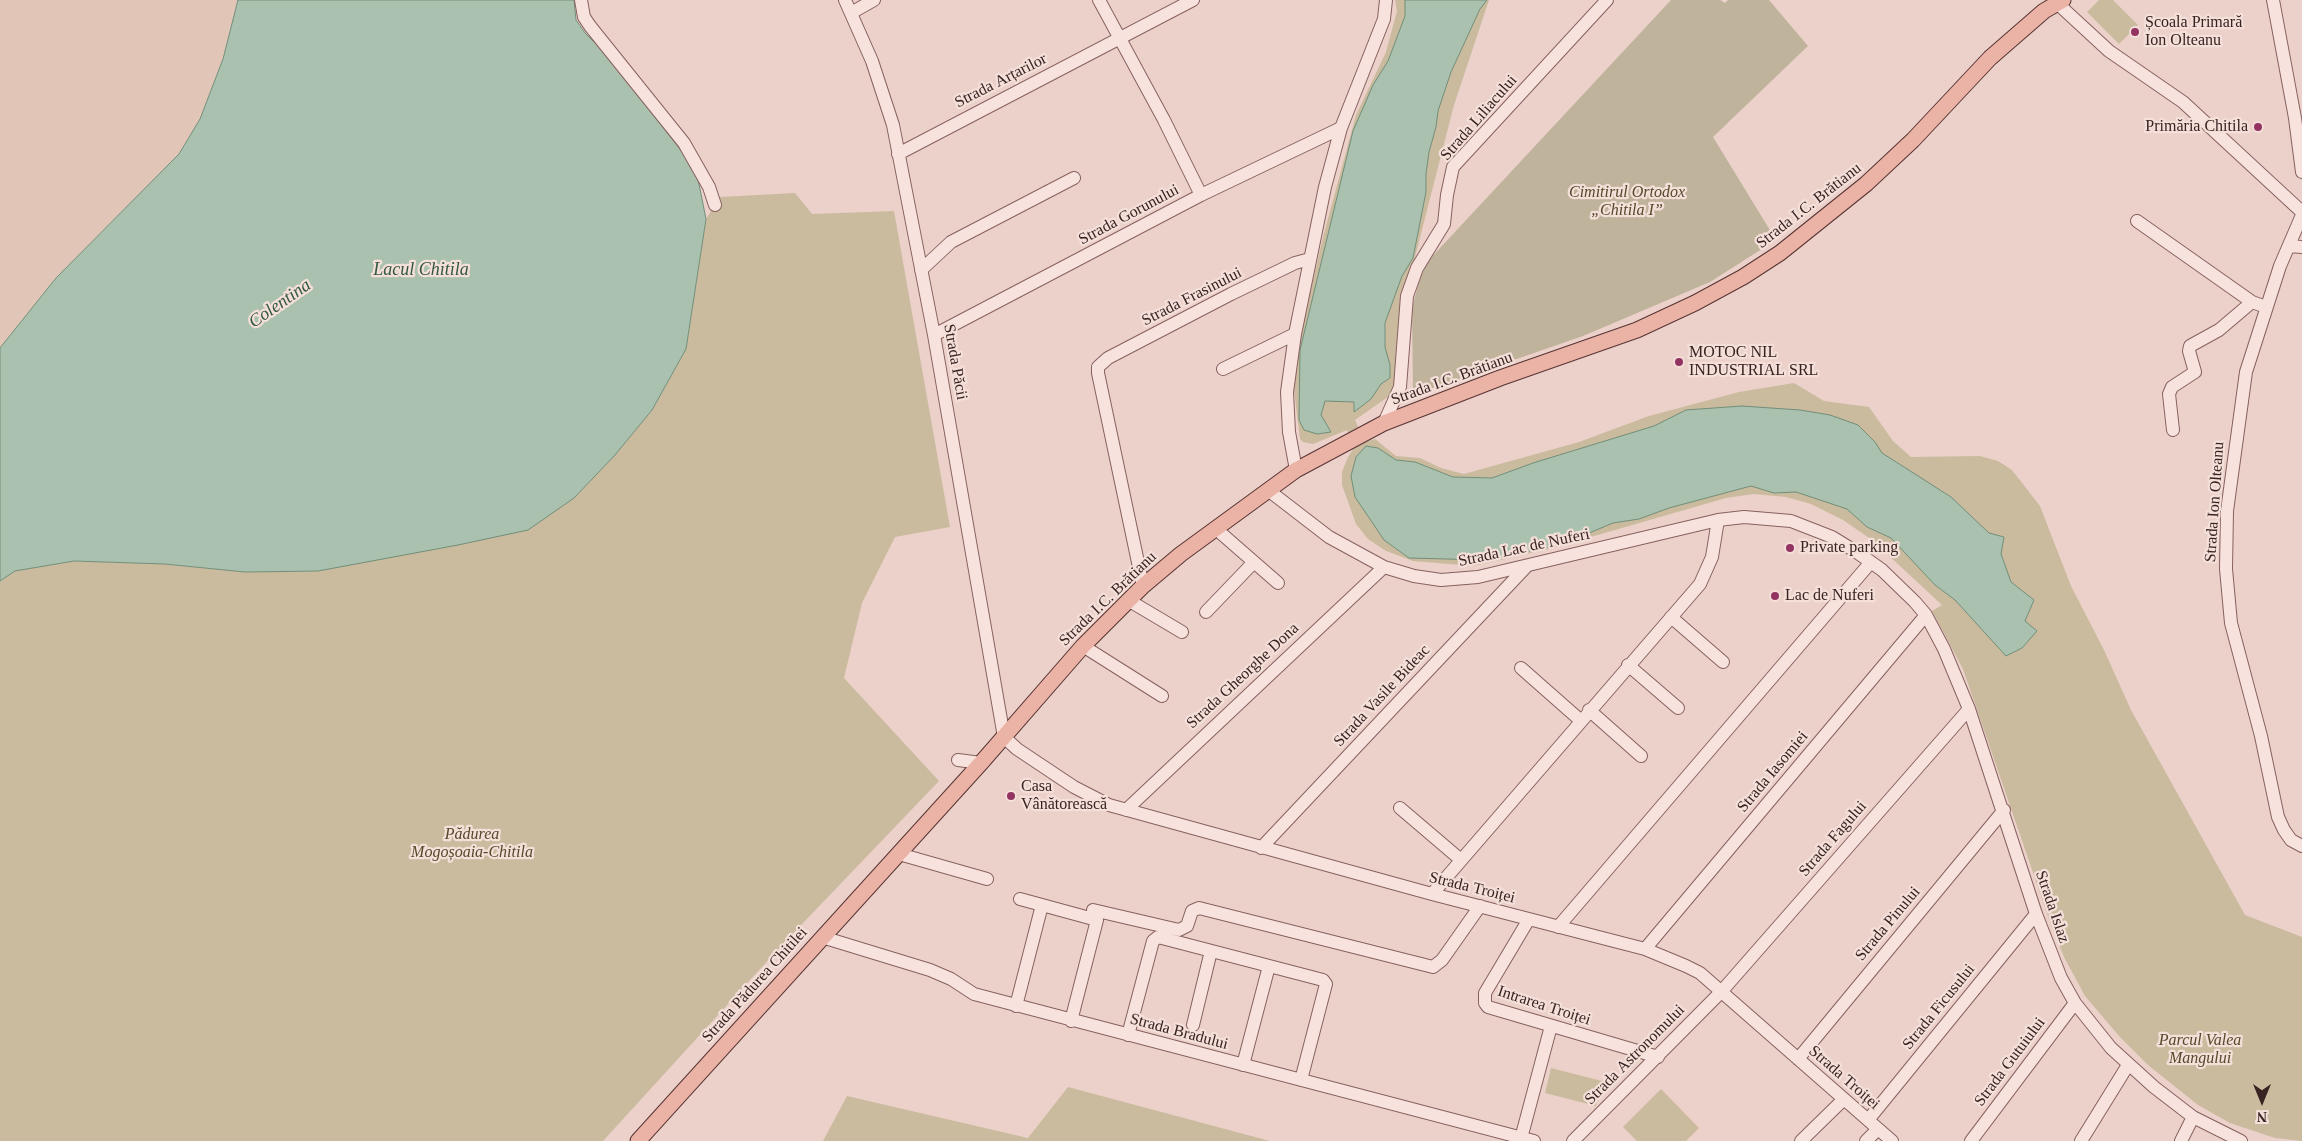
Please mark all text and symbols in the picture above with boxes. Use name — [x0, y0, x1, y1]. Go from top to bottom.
place label: Școala Primară Ion Olteanu — [2145, 13, 2242, 51]
marker: Școala Primară Ion Olteanu — [2129, 26, 2141, 38]
street label: Strada Arțarilor — [952, 50, 1050, 112]
street label: Strada Liliacului — [1437, 71, 1521, 165]
place label: Primăria Chitila — [2145, 117, 2248, 137]
marker: Primăria Chitila — [2252, 121, 2264, 133]
street label: Strada I.C. Brătianu — [1753, 159, 1865, 253]
street label: Strada Gorunului — [1076, 181, 1182, 249]
park label: Cimitirul Ortodox „Chitila I” — [1569, 183, 1685, 221]
water label: Lacul Chitila — [373, 259, 469, 281]
street label: Strada Frasinului — [1139, 264, 1245, 330]
water label: Colentina — [245, 275, 315, 333]
street label: Strada Păcii — [939, 322, 971, 402]
place label: MOTOC NIL INDUSTRIAL SRL — [1689, 343, 1818, 381]
street label: Strada I.C. Brătianu — [1389, 348, 1515, 410]
marker: MOTOC NIL INDUSTRIAL SRL — [1673, 356, 1685, 368]
street label: Strada Ion Olteanu — [2201, 441, 2229, 563]
street label: Strada Lac de Nuferi — [1457, 525, 1591, 571]
place label: Private parking — [1800, 538, 1898, 558]
marker: Private parking — [1784, 542, 1796, 554]
street label: Strada I.C. Brătianu — [1055, 548, 1161, 650]
place label: Lac de Nuferi — [1785, 586, 1874, 606]
marker: Lac de Nuferi — [1769, 590, 1781, 602]
street label: Strada Gheorghe Dona — [1183, 619, 1303, 733]
street label: Strada Vasile Bideac — [1330, 641, 1434, 751]
street label: Strada Iasomiei — [1734, 728, 1812, 816]
place label: Casa Vânătorească — [1021, 777, 1107, 815]
marker: Casa Vânătorească — [1005, 790, 1017, 802]
street label: Strada Fagului — [1795, 797, 1871, 881]
park label: Pădurea Mogoșoaia-Chitila — [411, 825, 533, 863]
street label: Strada Troiței — [1427, 868, 1517, 908]
street label: Strada Islaz — [2031, 868, 2073, 946]
street label: Strada Pinului — [1851, 883, 1925, 965]
street label: Strada Pădurea Chitilei — [698, 923, 812, 1047]
street label: Strada Ficusului — [1899, 960, 1979, 1054]
street label: Intrarea Troiței — [1495, 982, 1593, 1030]
street label: Strada Astronomului — [1581, 1001, 1689, 1109]
street label: Strada Bradului — [1128, 1010, 1230, 1054]
street label: Strada Gutuiului — [1970, 1014, 2050, 1110]
park label: Parcul Valea Mangului — [2159, 1031, 2241, 1069]
street label: Strada Troiței — [1805, 1042, 1883, 1114]
north arrow — [2237, 1076, 2287, 1126]
text: N — [2257, 1109, 2267, 1124]

